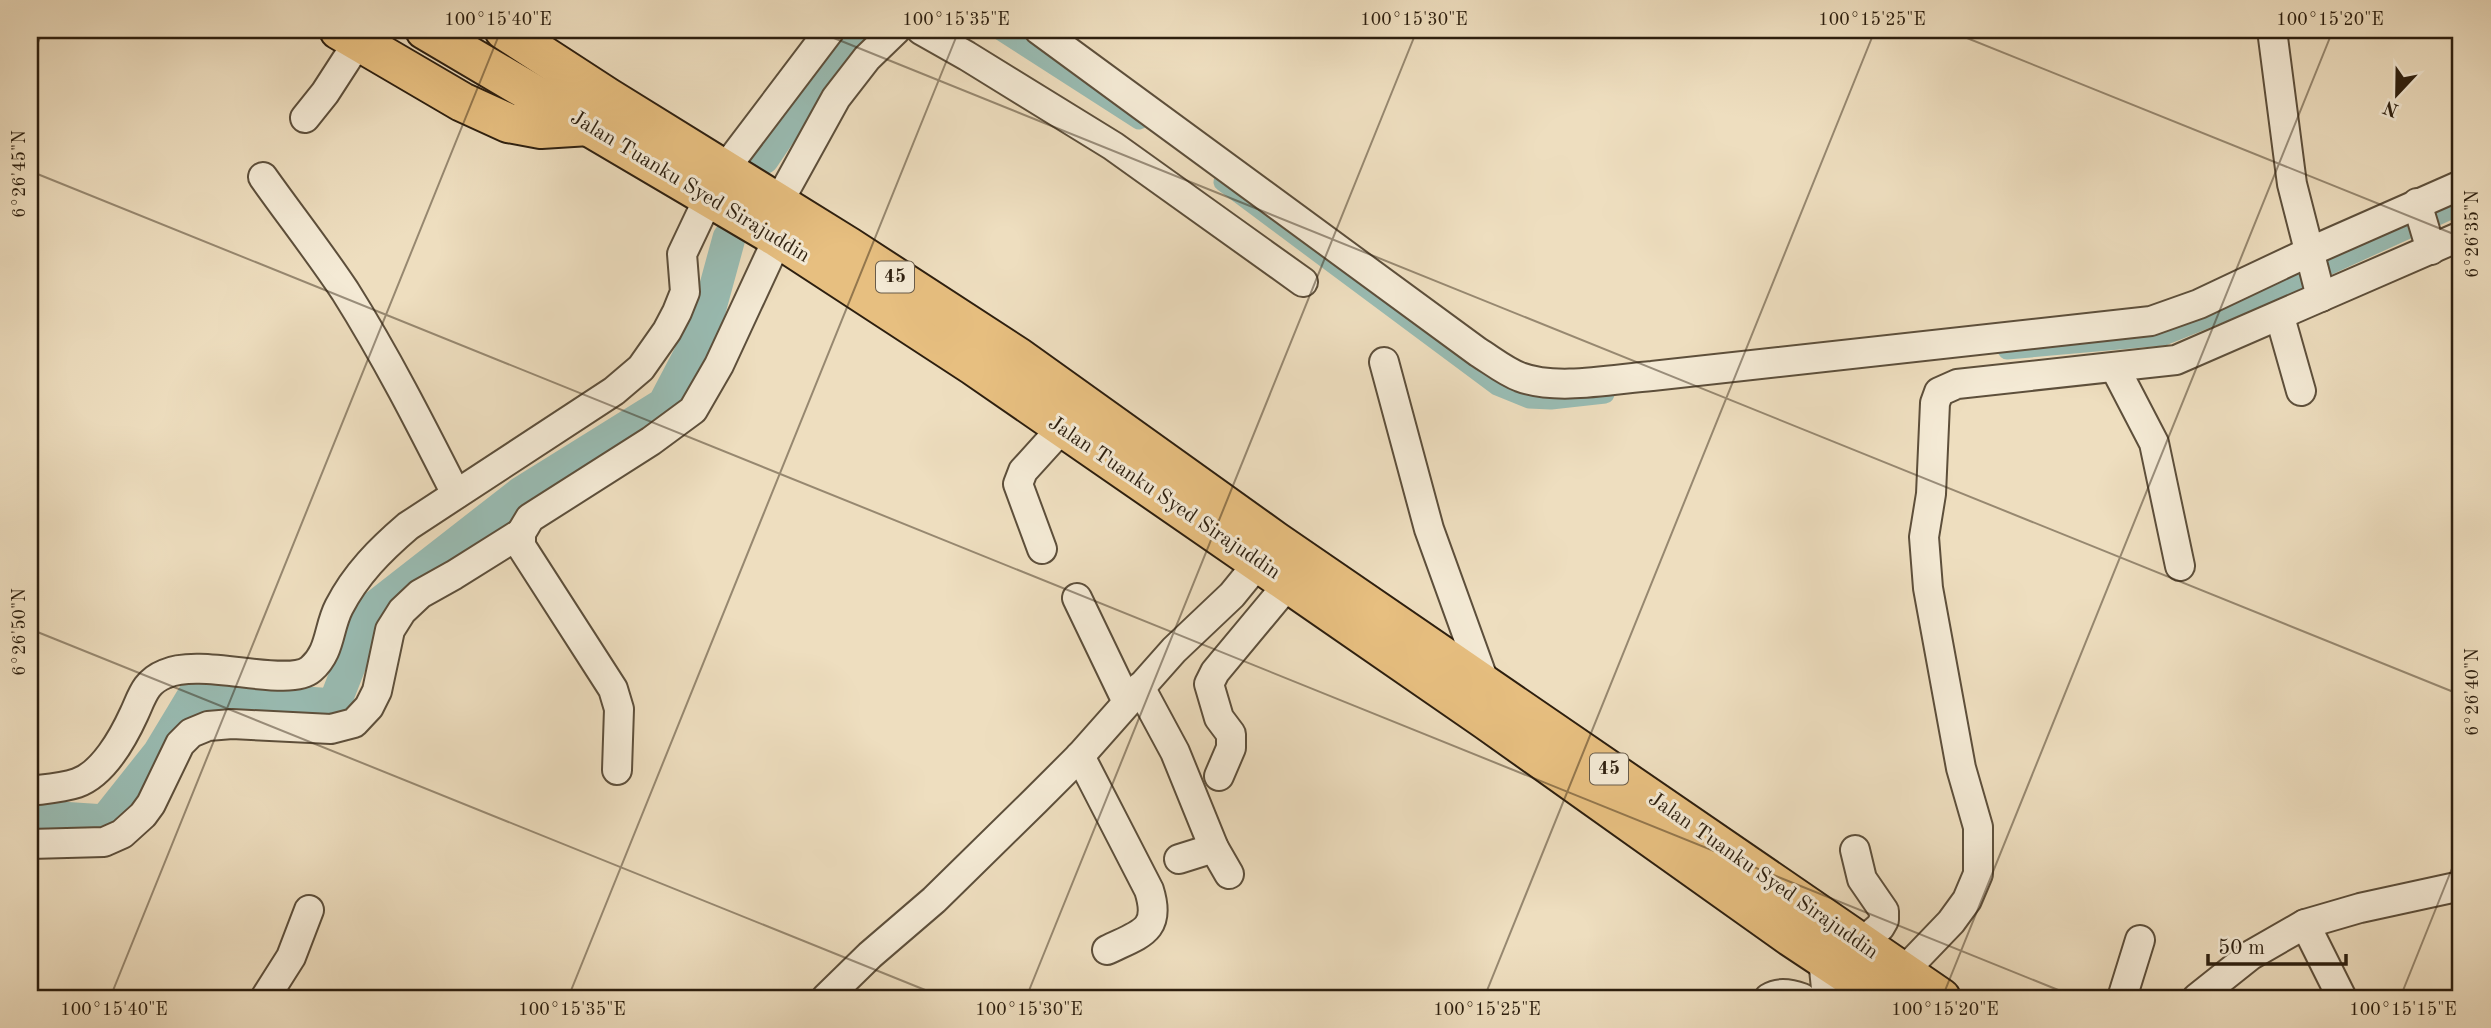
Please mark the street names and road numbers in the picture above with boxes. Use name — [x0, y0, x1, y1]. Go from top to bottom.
street label: Jalan Tuanku Syed Sirajuddin — [567, 107, 813, 267]
road number: 45 — [876, 262, 914, 292]
street label: Jalan Tuanku Syed Sirajuddin — [1044, 412, 1284, 584]
road number: 45 — [1590, 754, 1628, 784]
street label: Jalan Tuanku Syed Sirajuddin — [1644, 789, 1882, 963]

